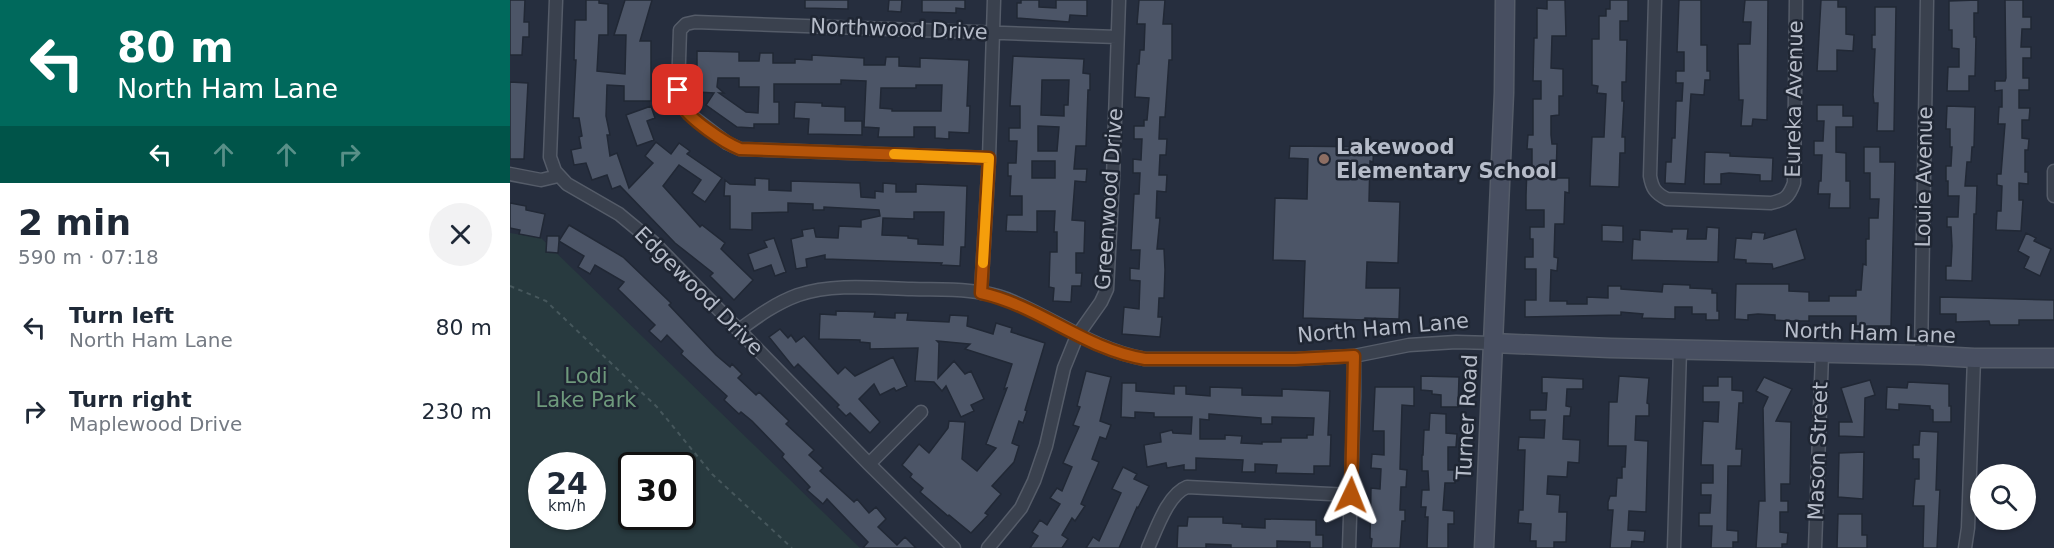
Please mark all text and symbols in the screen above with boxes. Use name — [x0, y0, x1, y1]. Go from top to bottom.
street label: Northwood Drive — [810, 14, 988, 44]
street label: Eureka Avenue — [1781, 20, 1807, 178]
text: 80 m — [117, 23, 234, 72]
icon: left — [18, 24, 96, 102]
pin — [652, 64, 703, 115]
text: North Ham Lane — [117, 73, 338, 104]
icon: arrive — [661, 73, 694, 106]
street label: Louie Avenue — [1911, 106, 1937, 248]
street label: Greenwood Drive — [1091, 107, 1127, 291]
place label: Lakewood Elementary School — [1336, 135, 1557, 183]
icon: left — [144, 138, 177, 171]
icon: ahead — [207, 138, 240, 171]
icon: ahead — [270, 138, 303, 171]
icon: right — [333, 138, 366, 171]
marker: Lakewood Elementary School — [1317, 152, 1331, 166]
text: 2 min — [18, 202, 131, 243]
button: close — [429, 203, 492, 266]
street label: Edgewood Drive — [630, 222, 768, 360]
text: 590 m · 07:18 — [18, 245, 159, 269]
text: Turn left — [69, 303, 174, 328]
street label: North Ham Lane — [1296, 309, 1470, 347]
icon: left — [18, 311, 51, 344]
text: 80 m — [436, 315, 492, 340]
street label: North Ham Lane — [1784, 318, 1956, 348]
text: North Ham Lane — [69, 328, 233, 352]
street label: Turner Road — [1452, 354, 1482, 481]
park label: Lodi Lake Park — [536, 364, 637, 412]
street label: Mason Street — [1804, 381, 1832, 521]
text: Turn right — [69, 387, 192, 412]
icon: right — [18, 395, 51, 428]
text: 230 m — [422, 399, 492, 424]
text: Maplewood Drive — [69, 412, 242, 436]
speed limit sign: 30 — [618, 452, 696, 530]
position arrow — [1319, 463, 1383, 527]
map controls — [1970, 464, 2036, 530]
button: search — [1970, 464, 2036, 530]
text: 24 — [546, 466, 588, 501]
text: km/h — [548, 497, 586, 515]

